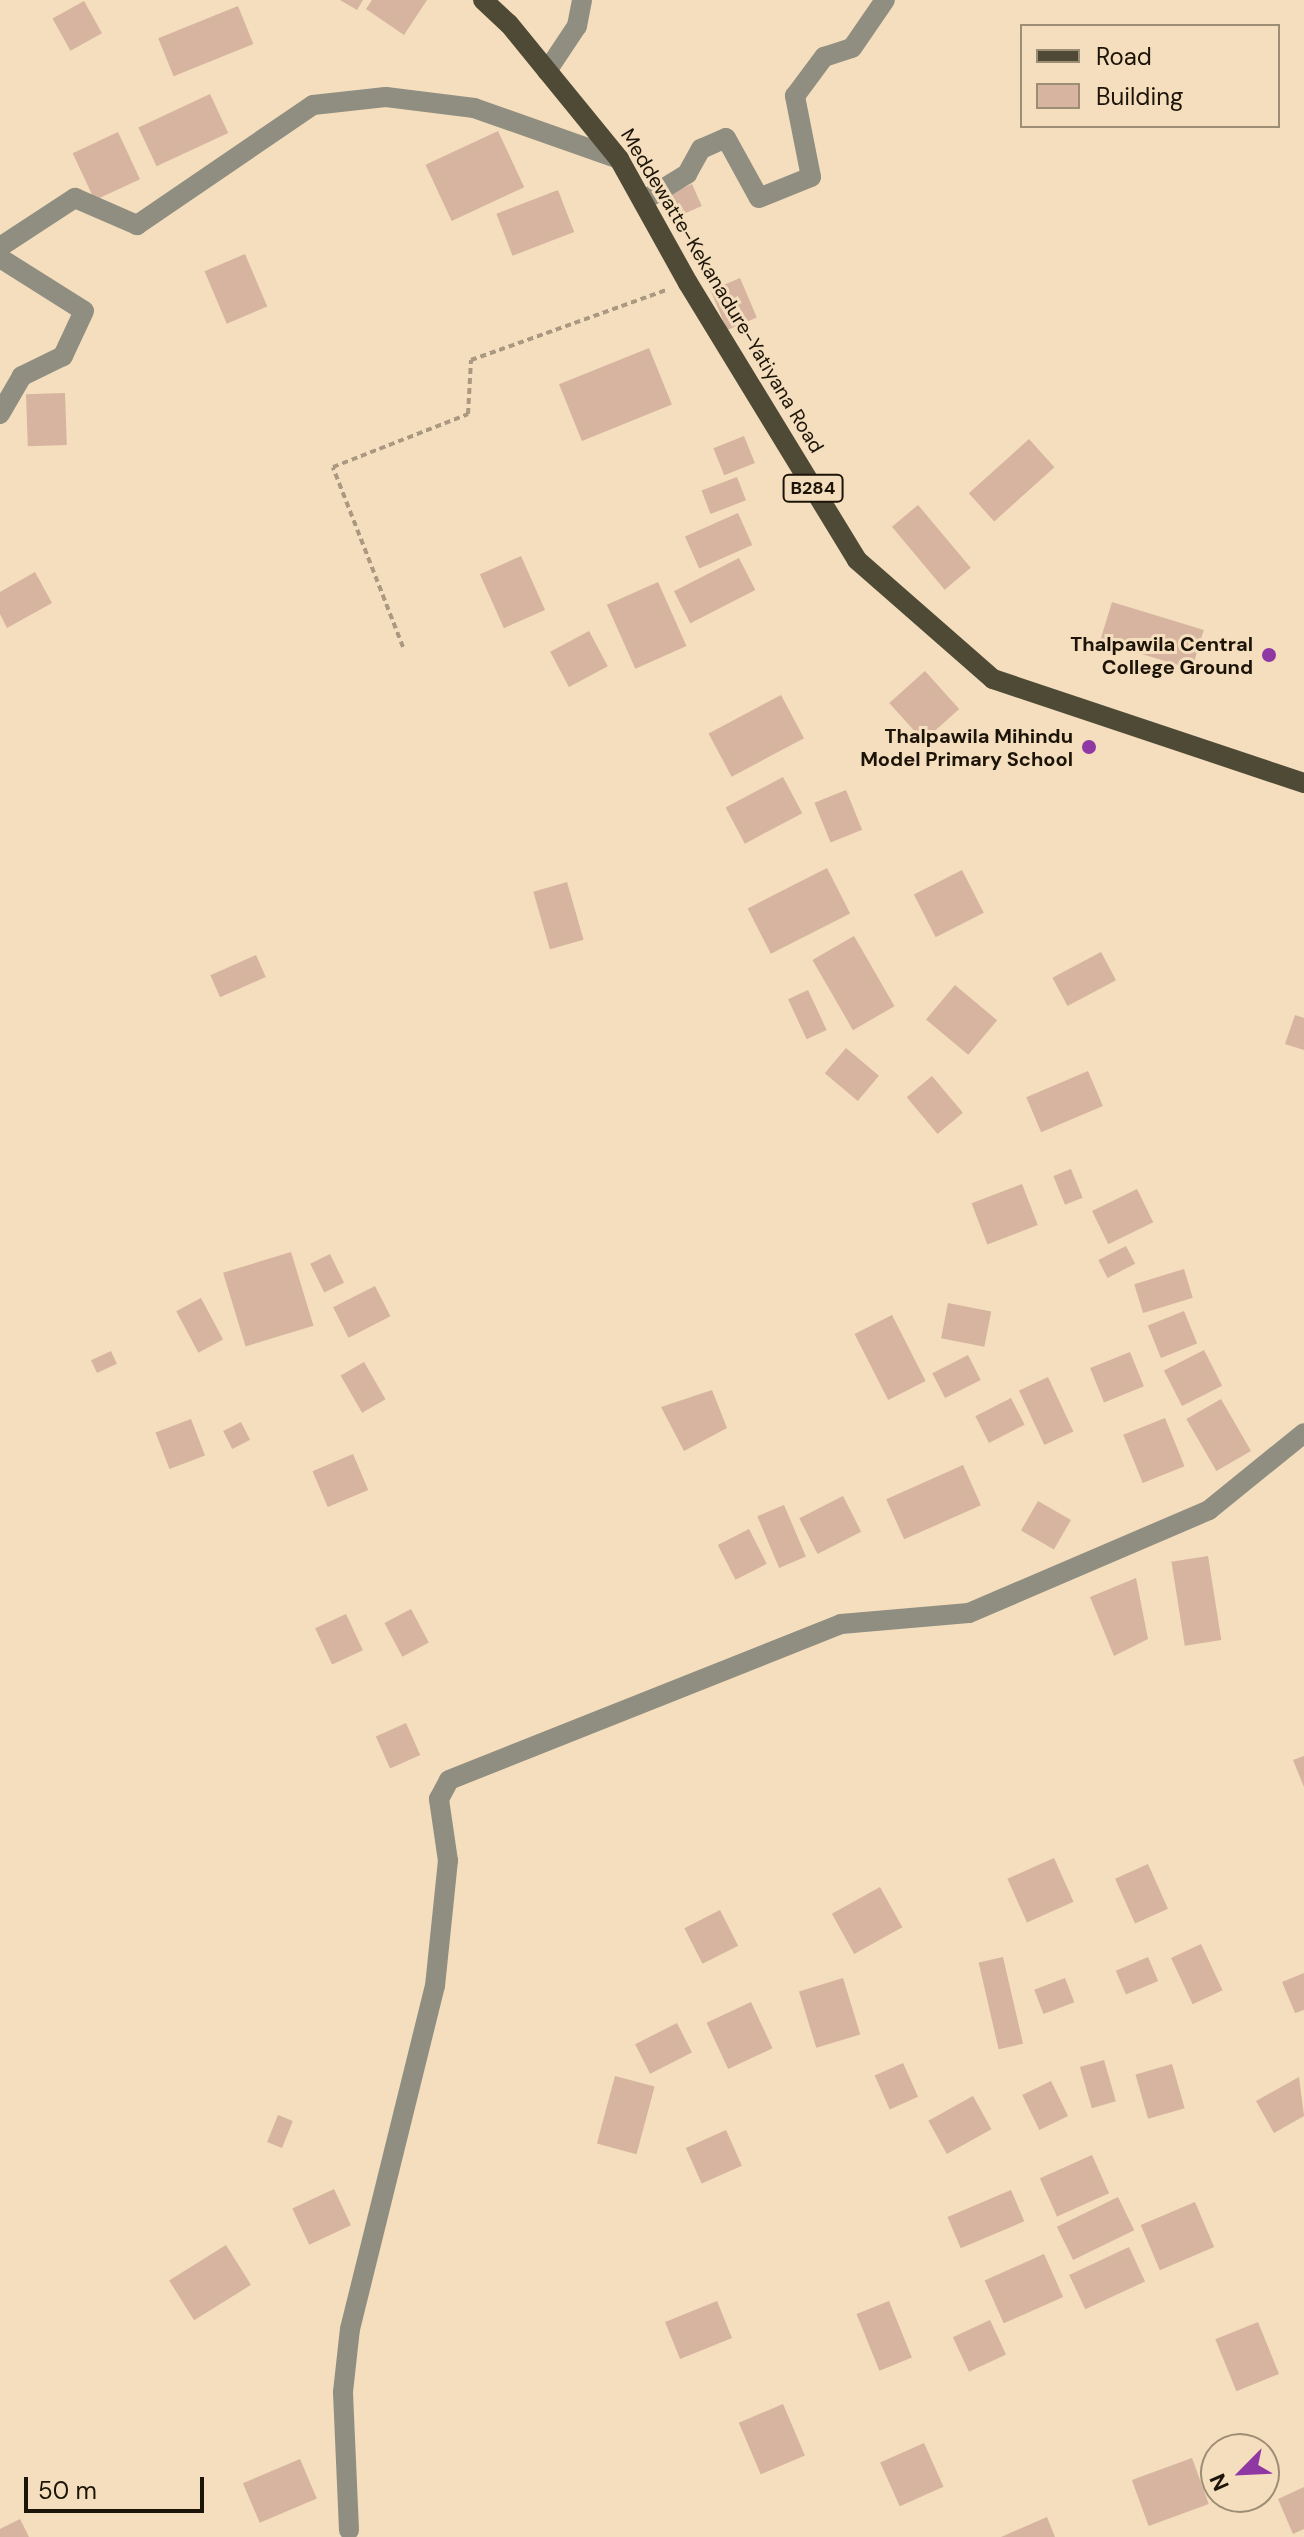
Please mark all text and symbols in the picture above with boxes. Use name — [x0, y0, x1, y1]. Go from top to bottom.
legend — [1020, 24, 1280, 128]
text: Road — [1096, 41, 1152, 72]
text: Building — [1096, 81, 1183, 112]
street label: Meddewatte-Kekanadure-Yatiyana Road — [615, 125, 829, 457]
road number: B284 — [781, 474, 845, 502]
place label: Thalpawila Central College Ground — [1070, 632, 1253, 679]
marker: Thalpawila Central College Ground — [1260, 646, 1278, 664]
place label: Thalpawila Mihindu Model Primary School — [860, 724, 1073, 771]
marker: Thalpawila Mihindu Model Primary School — [1080, 738, 1098, 756]
north arrow — [1200, 2433, 1280, 2513]
scale bar — [28, 2461, 208, 2511]
text: N — [1203, 2469, 1236, 2495]
text: 50 m — [38, 2475, 97, 2506]

